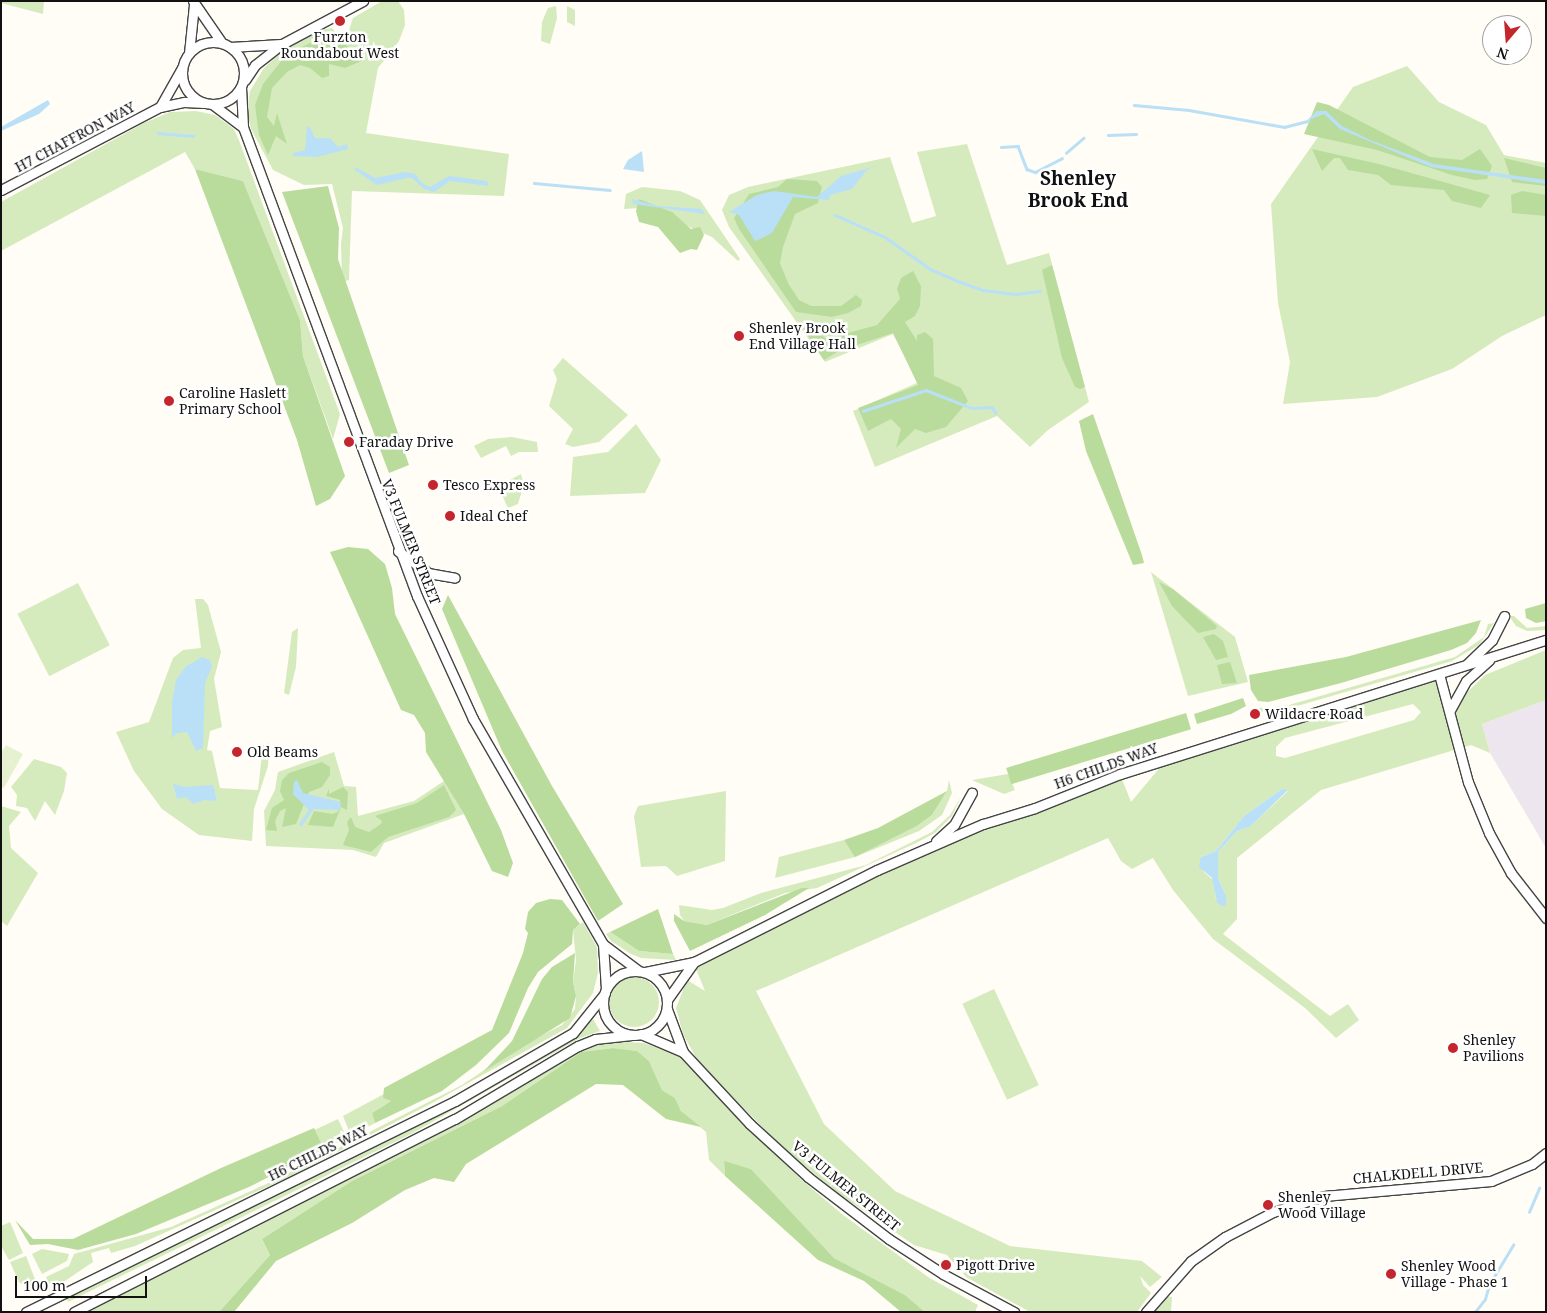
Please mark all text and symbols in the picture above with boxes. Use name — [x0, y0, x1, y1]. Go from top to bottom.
marker: Furzton Roundabout West — [334, 15, 346, 27]
north arrow — [1482, 15, 1532, 65]
place label: Furzton Roundabout West — [281, 29, 399, 62]
text: N — [1494, 43, 1511, 65]
street label: H7 CHAFFRON WAY — [12, 98, 138, 176]
district label: Shenley Brook End — [1028, 168, 1128, 212]
place label: Shenley Brook End Village Hall — [749, 320, 856, 352]
marker: Shenley Brook End Village Hall — [733, 330, 745, 342]
place label: Caroline Haslett Primary School — [179, 385, 286, 418]
marker: Caroline Haslett Primary School — [163, 395, 175, 407]
place label: Faraday Drive — [359, 434, 453, 450]
marker: Faraday Drive — [343, 436, 355, 448]
street label: V3 FULMER STREET — [378, 477, 444, 607]
place label: Tesco Express — [443, 477, 535, 493]
marker: Tesco Express — [427, 479, 439, 491]
place label: Ideal Chef — [460, 508, 527, 524]
marker: Ideal Chef — [444, 510, 456, 522]
place label: Wildacre Road — [1265, 706, 1363, 722]
marker: Wildacre Road — [1249, 708, 1261, 720]
street label: H6 CHILDS WAY — [1052, 739, 1160, 793]
place label: Old Beams — [247, 744, 318, 760]
marker: Old Beams — [231, 746, 243, 758]
place label: Shenley Pavilions — [1463, 1032, 1524, 1064]
marker: Shenley Pavilions — [1447, 1042, 1459, 1054]
street label: H6 CHILDS WAY — [265, 1122, 371, 1184]
street label: V3 FULMER STREET — [789, 1137, 903, 1235]
street label: CHALKDELL DRIVE — [1352, 1159, 1484, 1187]
place label: Shenley Wood Village — [1278, 1189, 1366, 1222]
marker: Shenley Wood Village — [1262, 1199, 1274, 1211]
place label: Pigott Drive — [956, 1257, 1035, 1273]
place label: Shenley Wood Village - Phase 1 — [1401, 1258, 1509, 1290]
marker: Pigott Drive — [940, 1259, 952, 1271]
scale bar — [18, 1266, 150, 1298]
marker: Shenley Wood Village - Phase 1 — [1385, 1268, 1397, 1280]
text: 100 m — [23, 1275, 66, 1295]

